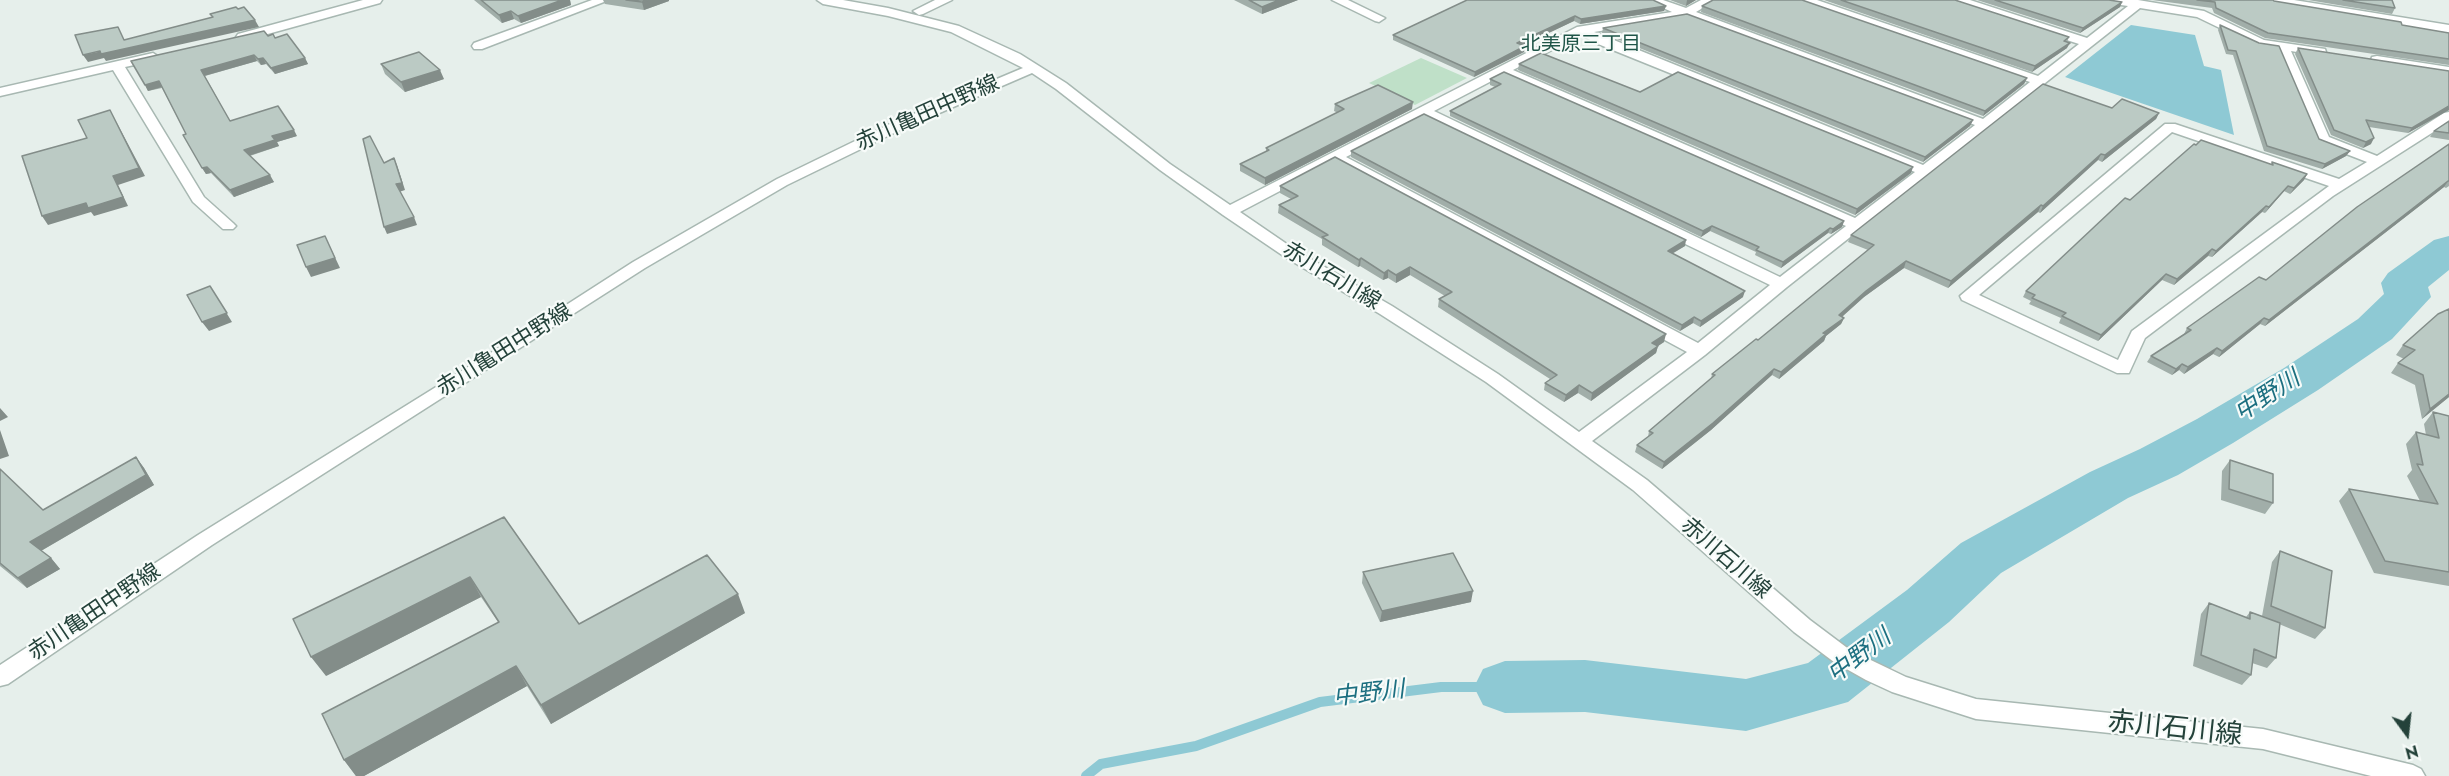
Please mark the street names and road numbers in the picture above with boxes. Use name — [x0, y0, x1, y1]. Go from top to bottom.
street label: 赤川亀田中野線 — [852, 71, 1004, 157]
street label: 赤川石川線 — [1277, 237, 1385, 317]
street label: 赤川亀田中野線 — [433, 299, 577, 403]
street label: 赤川石川線 — [1675, 513, 1775, 605]
street label: 赤川亀田中野線 — [24, 559, 166, 667]
street label: 赤川石川線 — [2106, 707, 2244, 753]

